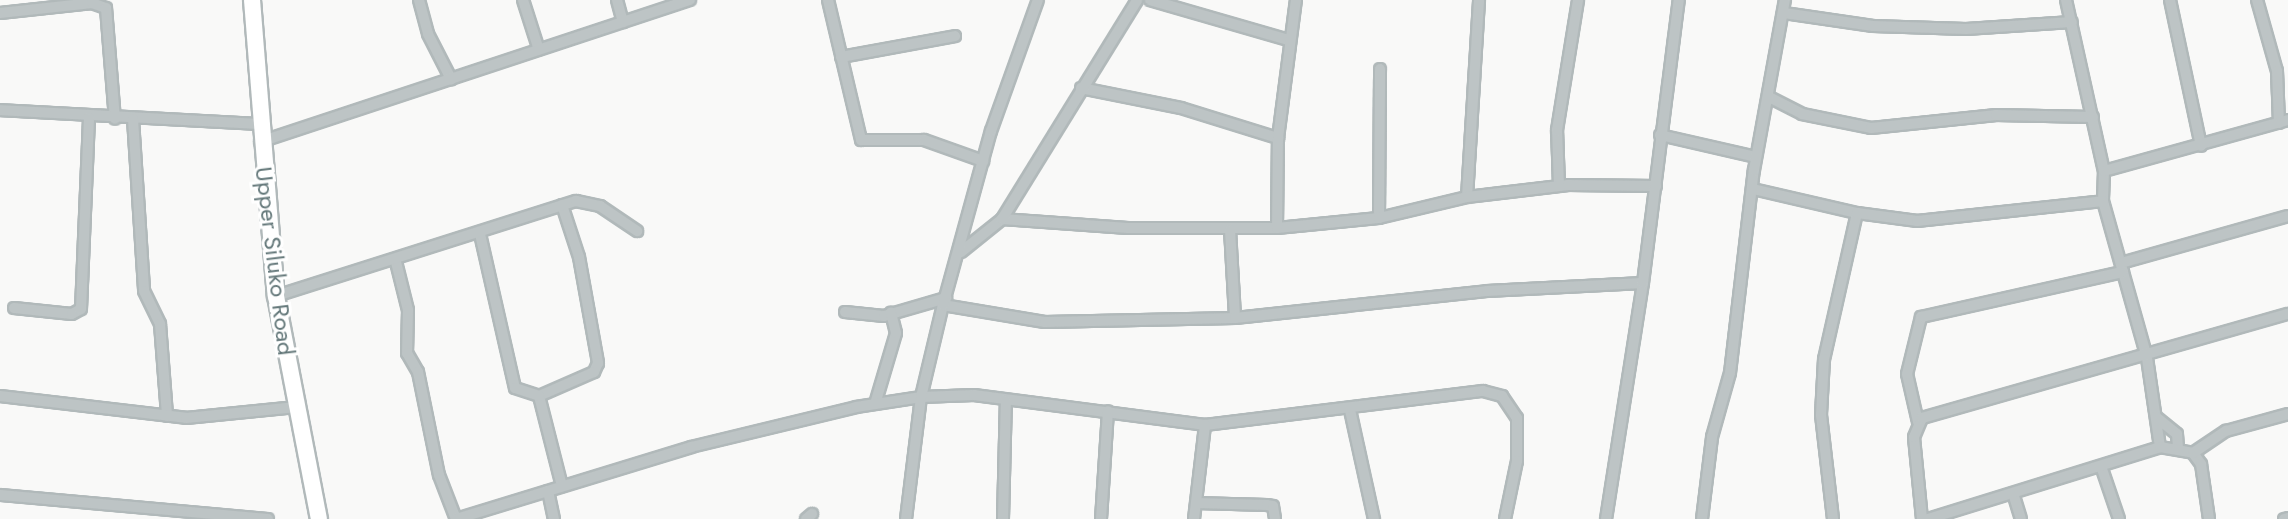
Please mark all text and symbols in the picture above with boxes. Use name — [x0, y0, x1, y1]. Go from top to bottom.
street label: Upper Siluko Road — [249, 165, 301, 357]

